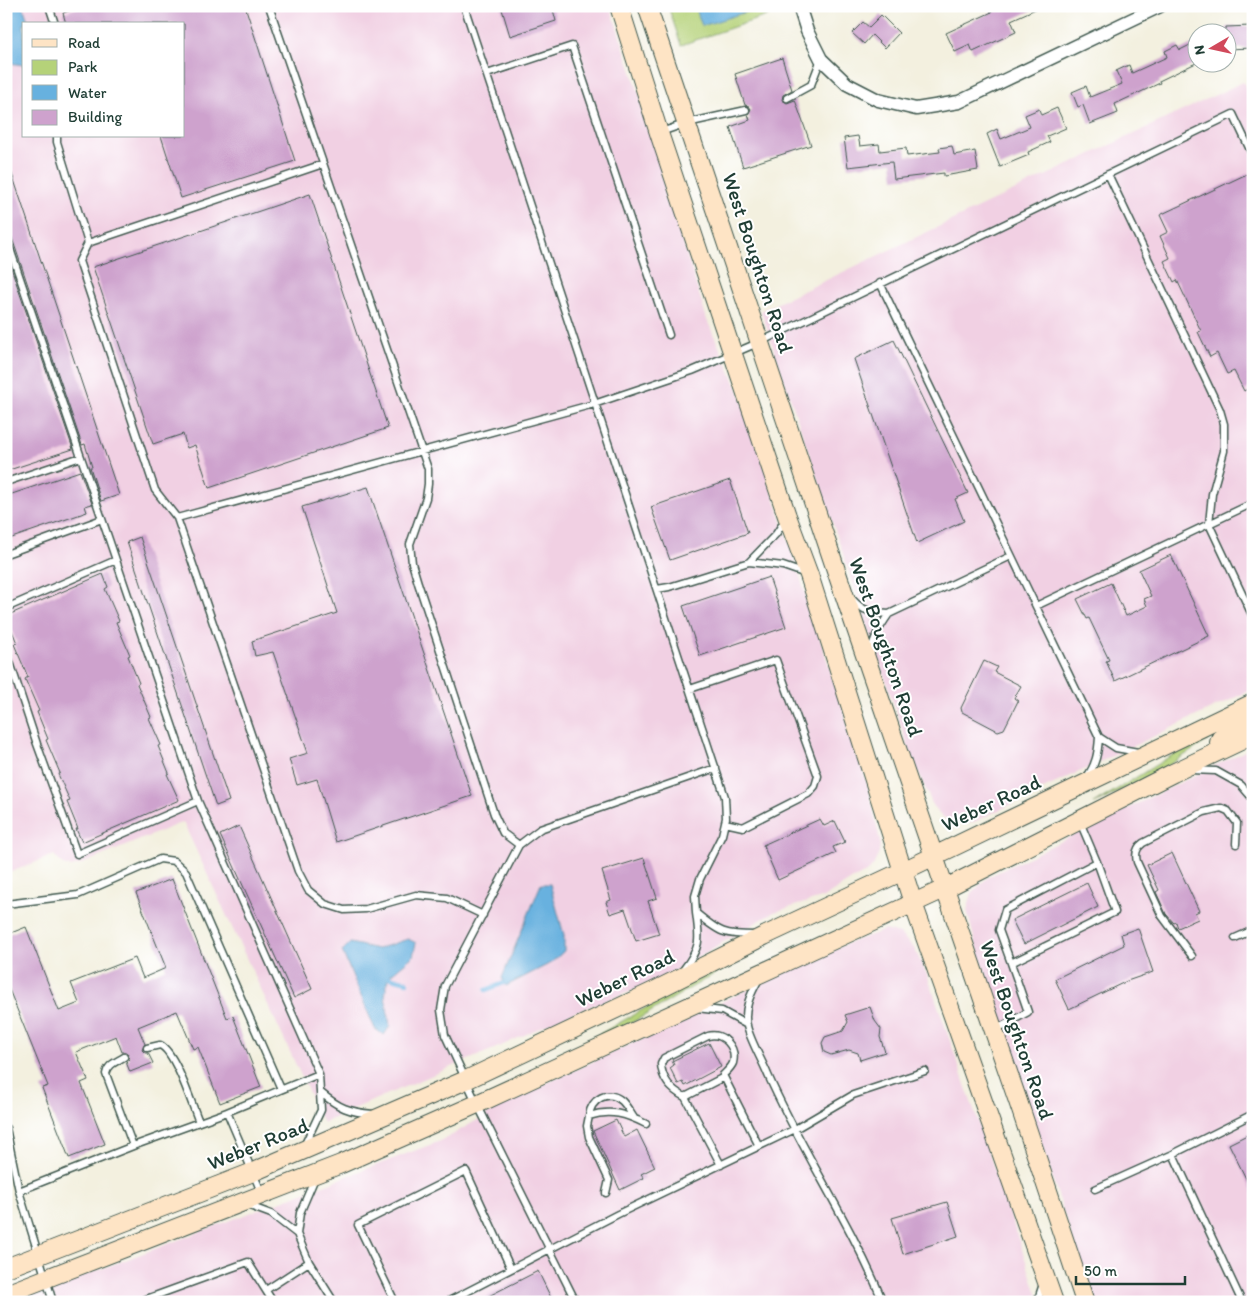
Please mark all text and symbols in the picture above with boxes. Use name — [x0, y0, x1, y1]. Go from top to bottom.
legend — [22, 22, 185, 138]
north arrow — [1186, 22, 1236, 72]
text: Road — [68, 34, 101, 52]
text: N — [1191, 44, 1209, 56]
text: Park — [68, 58, 98, 76]
text: Water — [68, 84, 107, 102]
text: Building — [68, 108, 122, 126]
street label: West Boughton Road — [718, 170, 800, 356]
street label: West Boughton Road — [844, 554, 929, 740]
street label: Weber Road — [937, 768, 1045, 836]
street label: West Boughton Road — [975, 937, 1060, 1123]
street label: Weber Road — [571, 943, 679, 1012]
street label: Weber Road — [204, 1112, 313, 1175]
scale bar — [1076, 1253, 1185, 1285]
text: 50 m — [1084, 1262, 1117, 1280]

